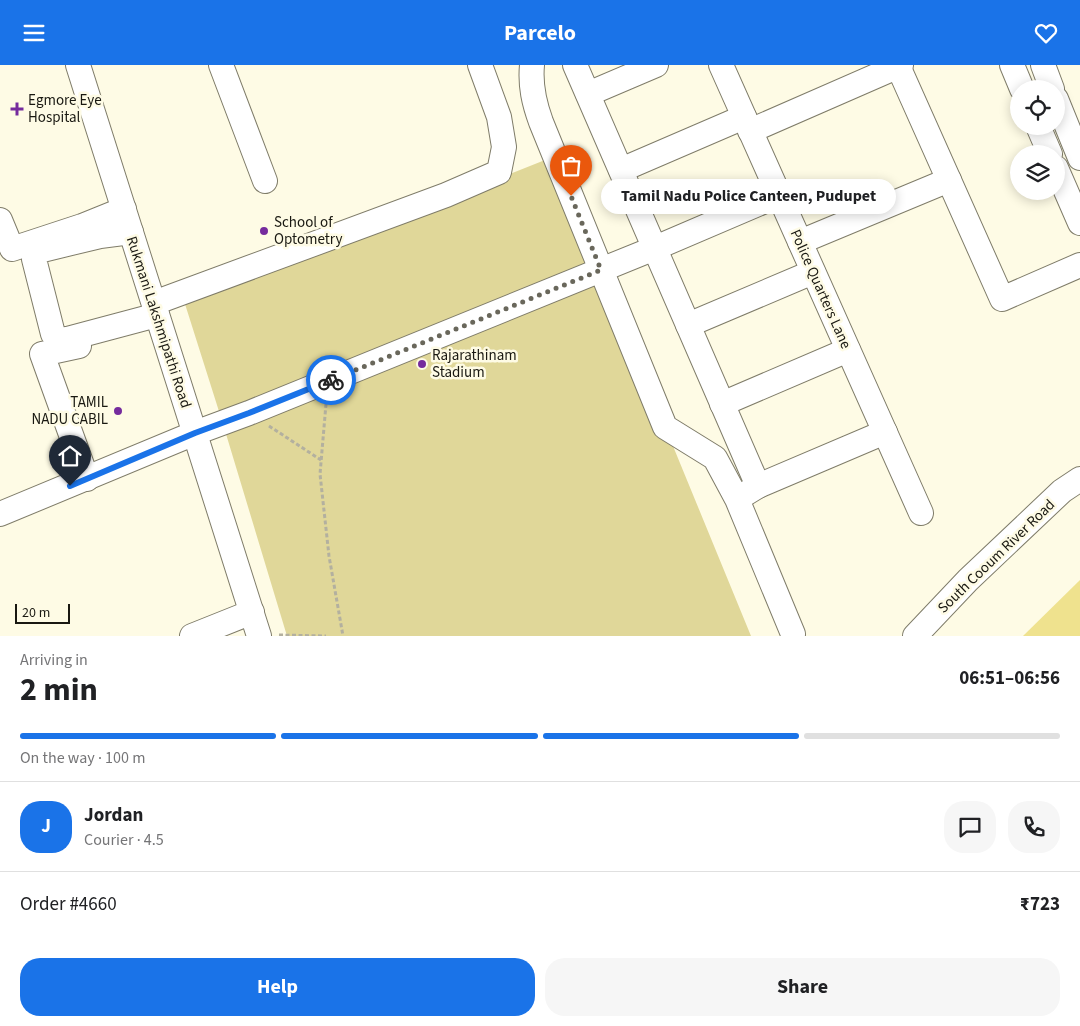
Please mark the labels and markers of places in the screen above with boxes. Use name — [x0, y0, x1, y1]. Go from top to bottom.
place label: Egmore Eye Hospital — [28, 90, 102, 128]
marker: Egmore Eye Hospital — [10, 102, 24, 116]
pin — [550, 145, 592, 196]
callout: Tamil Nadu Police Canteen, Pudupet — [601, 179, 896, 213]
place label: School of Optometry — [274, 212, 342, 250]
marker: School of Optometry — [258, 225, 270, 237]
place label: Rajarathinam Stadium — [432, 345, 517, 383]
marker: Rajarathinam Stadium — [416, 358, 428, 370]
place label: TAMIL NADU CABIL — [31, 392, 108, 430]
marker: TAMIL NADU CABIL — [112, 405, 124, 417]
pin — [49, 435, 91, 486]

